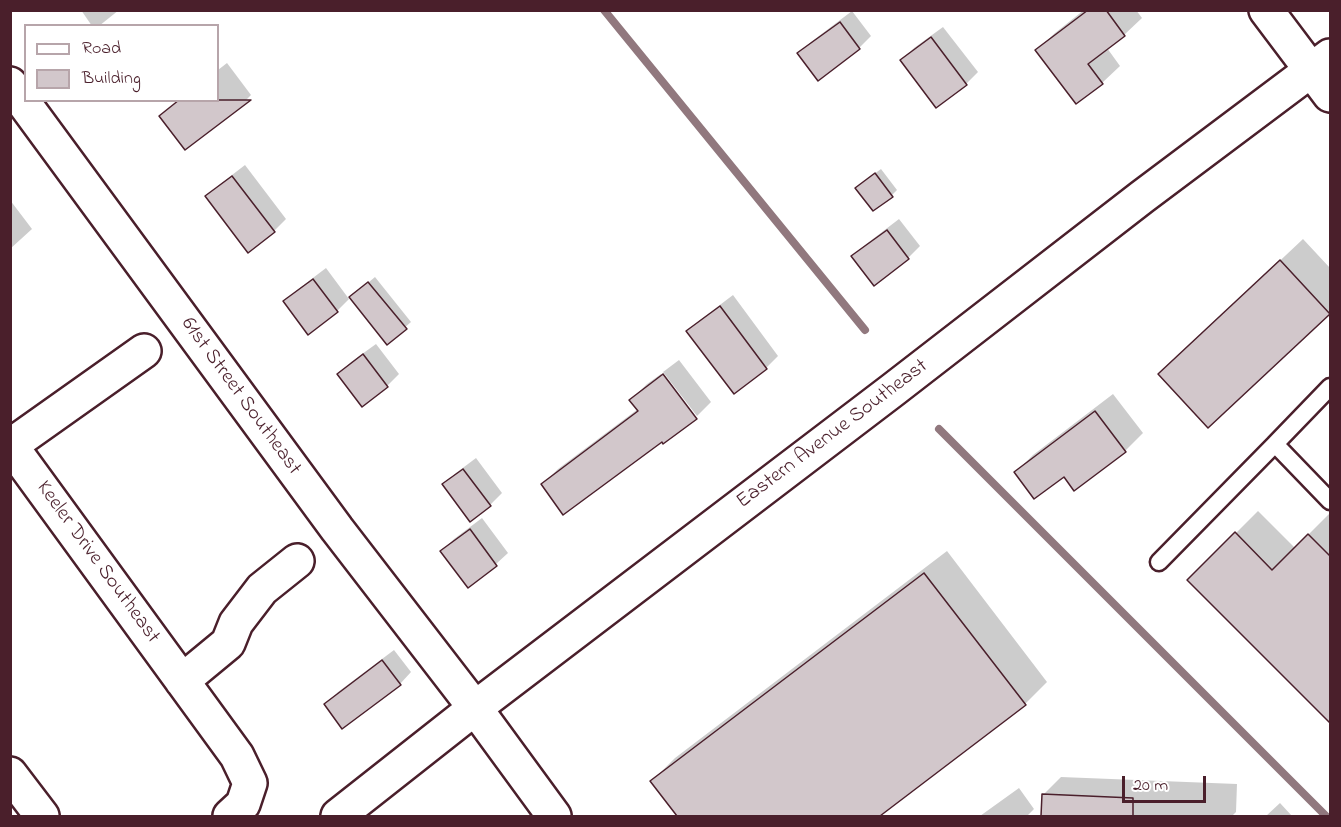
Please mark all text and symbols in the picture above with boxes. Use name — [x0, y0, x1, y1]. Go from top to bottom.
legend — [24, 24, 219, 102]
text: Road — [82, 36, 121, 62]
text: Building — [82, 66, 141, 92]
street label: 61st Street Southeast — [174, 313, 306, 481]
street label: Eastern Avenue Southeast — [732, 355, 934, 515]
street label: Keeler Drive Southeast — [30, 477, 164, 649]
scale bar — [1125, 764, 1209, 802]
text: 20 m — [1133, 773, 1168, 799]

